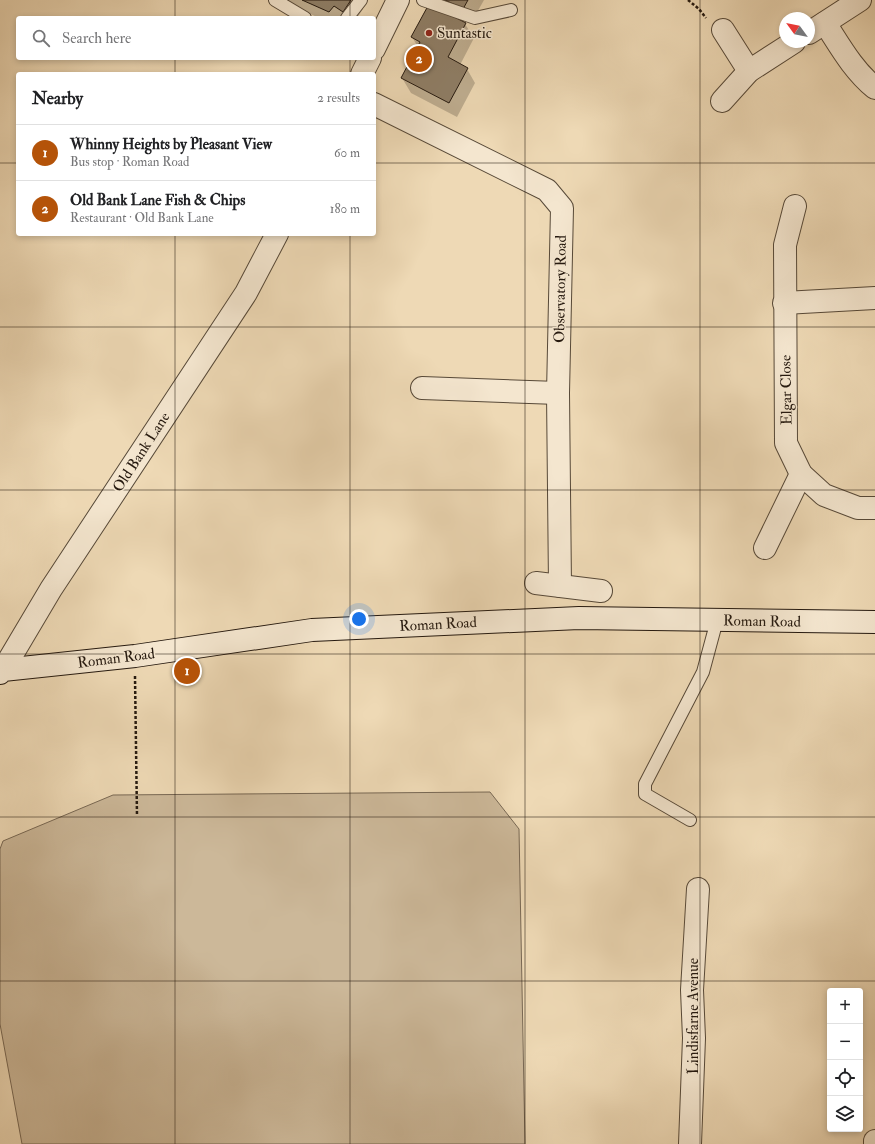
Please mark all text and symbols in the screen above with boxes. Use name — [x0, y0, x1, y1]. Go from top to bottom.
north arrow — [779, 12, 815, 48]
search box — [16, 16, 376, 60]
place label: Suntastic — [437, 24, 492, 43]
icon: search — [30, 27, 52, 49]
marker: Suntastic — [424, 28, 434, 38]
text: Search here — [62, 29, 131, 48]
pin: 2 — [406, 44, 432, 74]
text: Nearby — [32, 88, 83, 109]
text: 2 results — [317, 90, 360, 106]
text: Whinny Heights by Pleasant View — [70, 135, 272, 154]
text: 1 — [43, 145, 47, 161]
text: 60 m — [334, 145, 360, 161]
text: Bus stop · Roman Road — [70, 154, 189, 170]
text: Old Bank Lane Fish & Chips — [70, 191, 245, 210]
text: 2 — [42, 201, 48, 217]
text: 180 m — [330, 201, 360, 217]
text: Restaurant · Old Bank Lane — [70, 210, 214, 226]
street label: Observatory Road — [550, 234, 571, 343]
street label: Elgar Close — [776, 355, 797, 425]
street label: Old Bank Lane — [109, 409, 174, 496]
your location — [349, 609, 369, 629]
street label: Roman Road — [723, 611, 802, 632]
street label: Roman Road — [399, 613, 478, 636]
street label: Roman Road — [76, 644, 156, 673]
pin: 1 — [174, 656, 200, 686]
street label: Lindisfarne Avenue — [684, 958, 703, 1074]
map controls — [827, 988, 863, 1132]
button: + — [827, 988, 863, 1024]
button: − — [827, 1024, 863, 1060]
button: locate — [827, 1060, 863, 1096]
button: layers — [827, 1096, 863, 1132]

